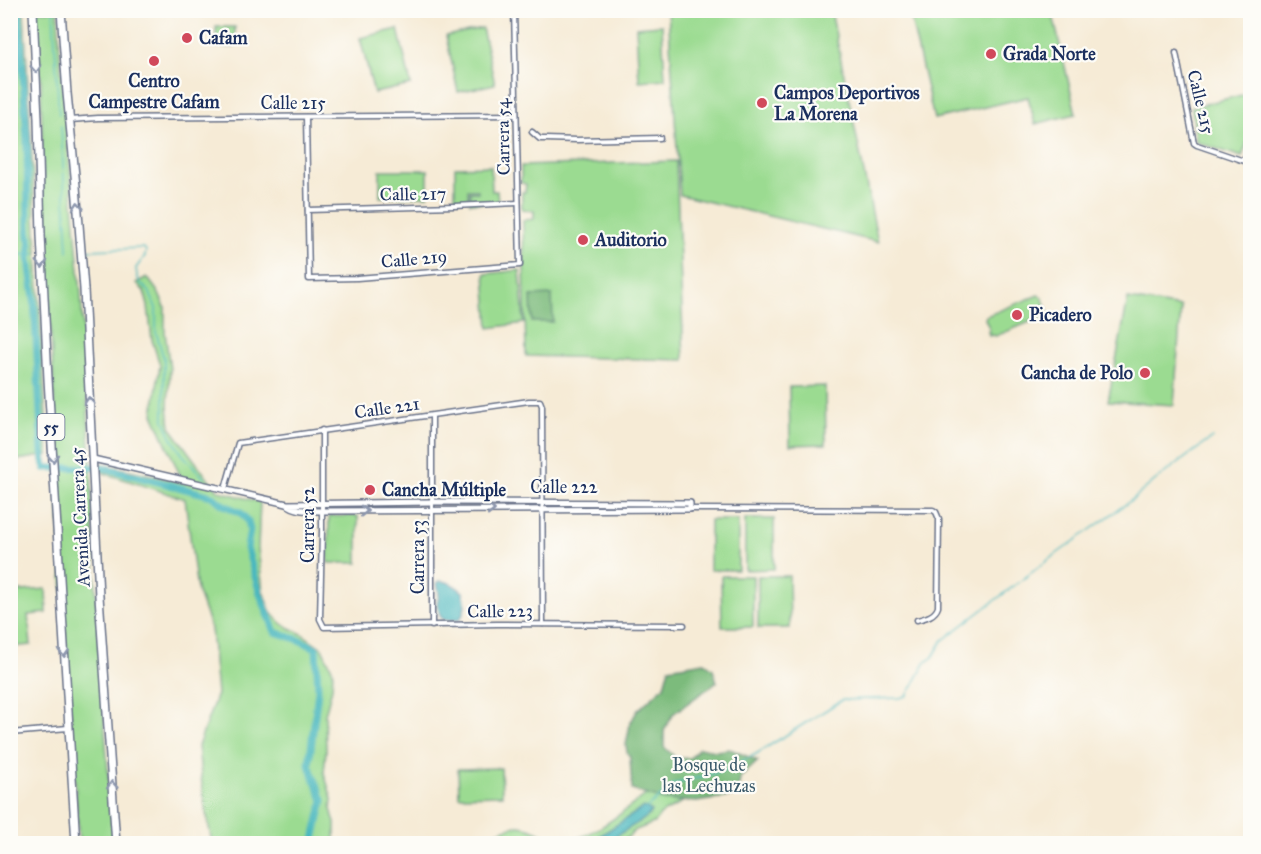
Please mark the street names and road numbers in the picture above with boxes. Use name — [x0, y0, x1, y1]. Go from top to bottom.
street label: Calle 215 — [1182, 68, 1220, 137]
street label: Calle 215 — [260, 92, 326, 114]
street label: Carrera 54 — [491, 97, 515, 176]
street label: Calle 217 — [380, 182, 446, 206]
street label: Calle 219 — [380, 245, 448, 273]
street label: Calle 221 — [353, 393, 421, 423]
road number: 55 — [38, 414, 64, 440]
street label: Avenida Carrera 45 — [65, 446, 95, 588]
street label: Calle 222 — [530, 476, 598, 498]
street label: Carrera 52 — [297, 487, 319, 563]
street label: Carrera 53 — [407, 520, 429, 594]
street label: Calle 223 — [467, 599, 533, 623]

